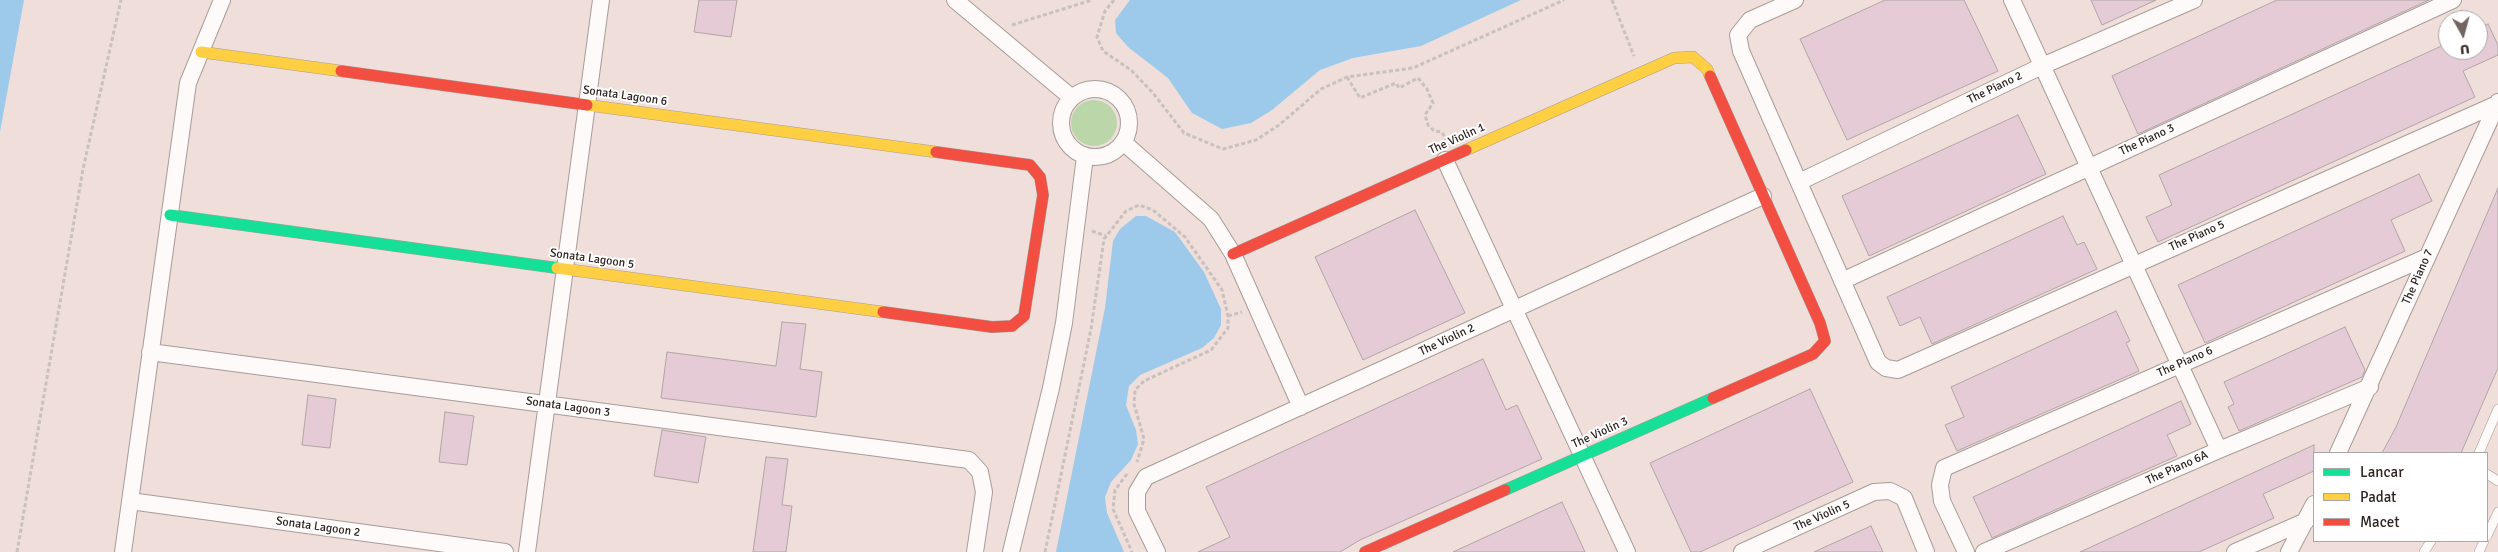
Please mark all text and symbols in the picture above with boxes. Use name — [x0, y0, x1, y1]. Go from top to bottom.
north arrow — [2438, 10, 2488, 60]
text: U — [2459, 40, 2470, 58]
street label: The Piano 2 — [1965, 69, 2025, 107]
street label: Sonata Lagoon 6 — [582, 83, 668, 109]
street label: The Violin 1 — [1427, 120, 1487, 158]
street label: The Piano 3 — [2117, 121, 2177, 159]
street label: The Piano 5 — [2167, 217, 2227, 255]
street label: Sonata Lagoon 5 — [549, 246, 635, 272]
street label: The Piano 7 — [2399, 247, 2437, 307]
street label: The Violin 2 — [1417, 321, 1477, 359]
street label: The Piano 6 — [2155, 343, 2215, 381]
street label: Sonata Lagoon 3 — [525, 394, 611, 420]
street label: The Violin 3 — [1570, 414, 1630, 452]
street label: The Piano 6A — [2144, 448, 2210, 488]
legend — [2313, 452, 2488, 542]
text: Lancar — [2360, 463, 2404, 481]
text: Padat — [2360, 488, 2396, 506]
street label: The Violin 5 — [1792, 497, 1852, 535]
text: Macet — [2360, 513, 2399, 531]
street label: Sonata Lagoon 2 — [275, 514, 361, 540]

